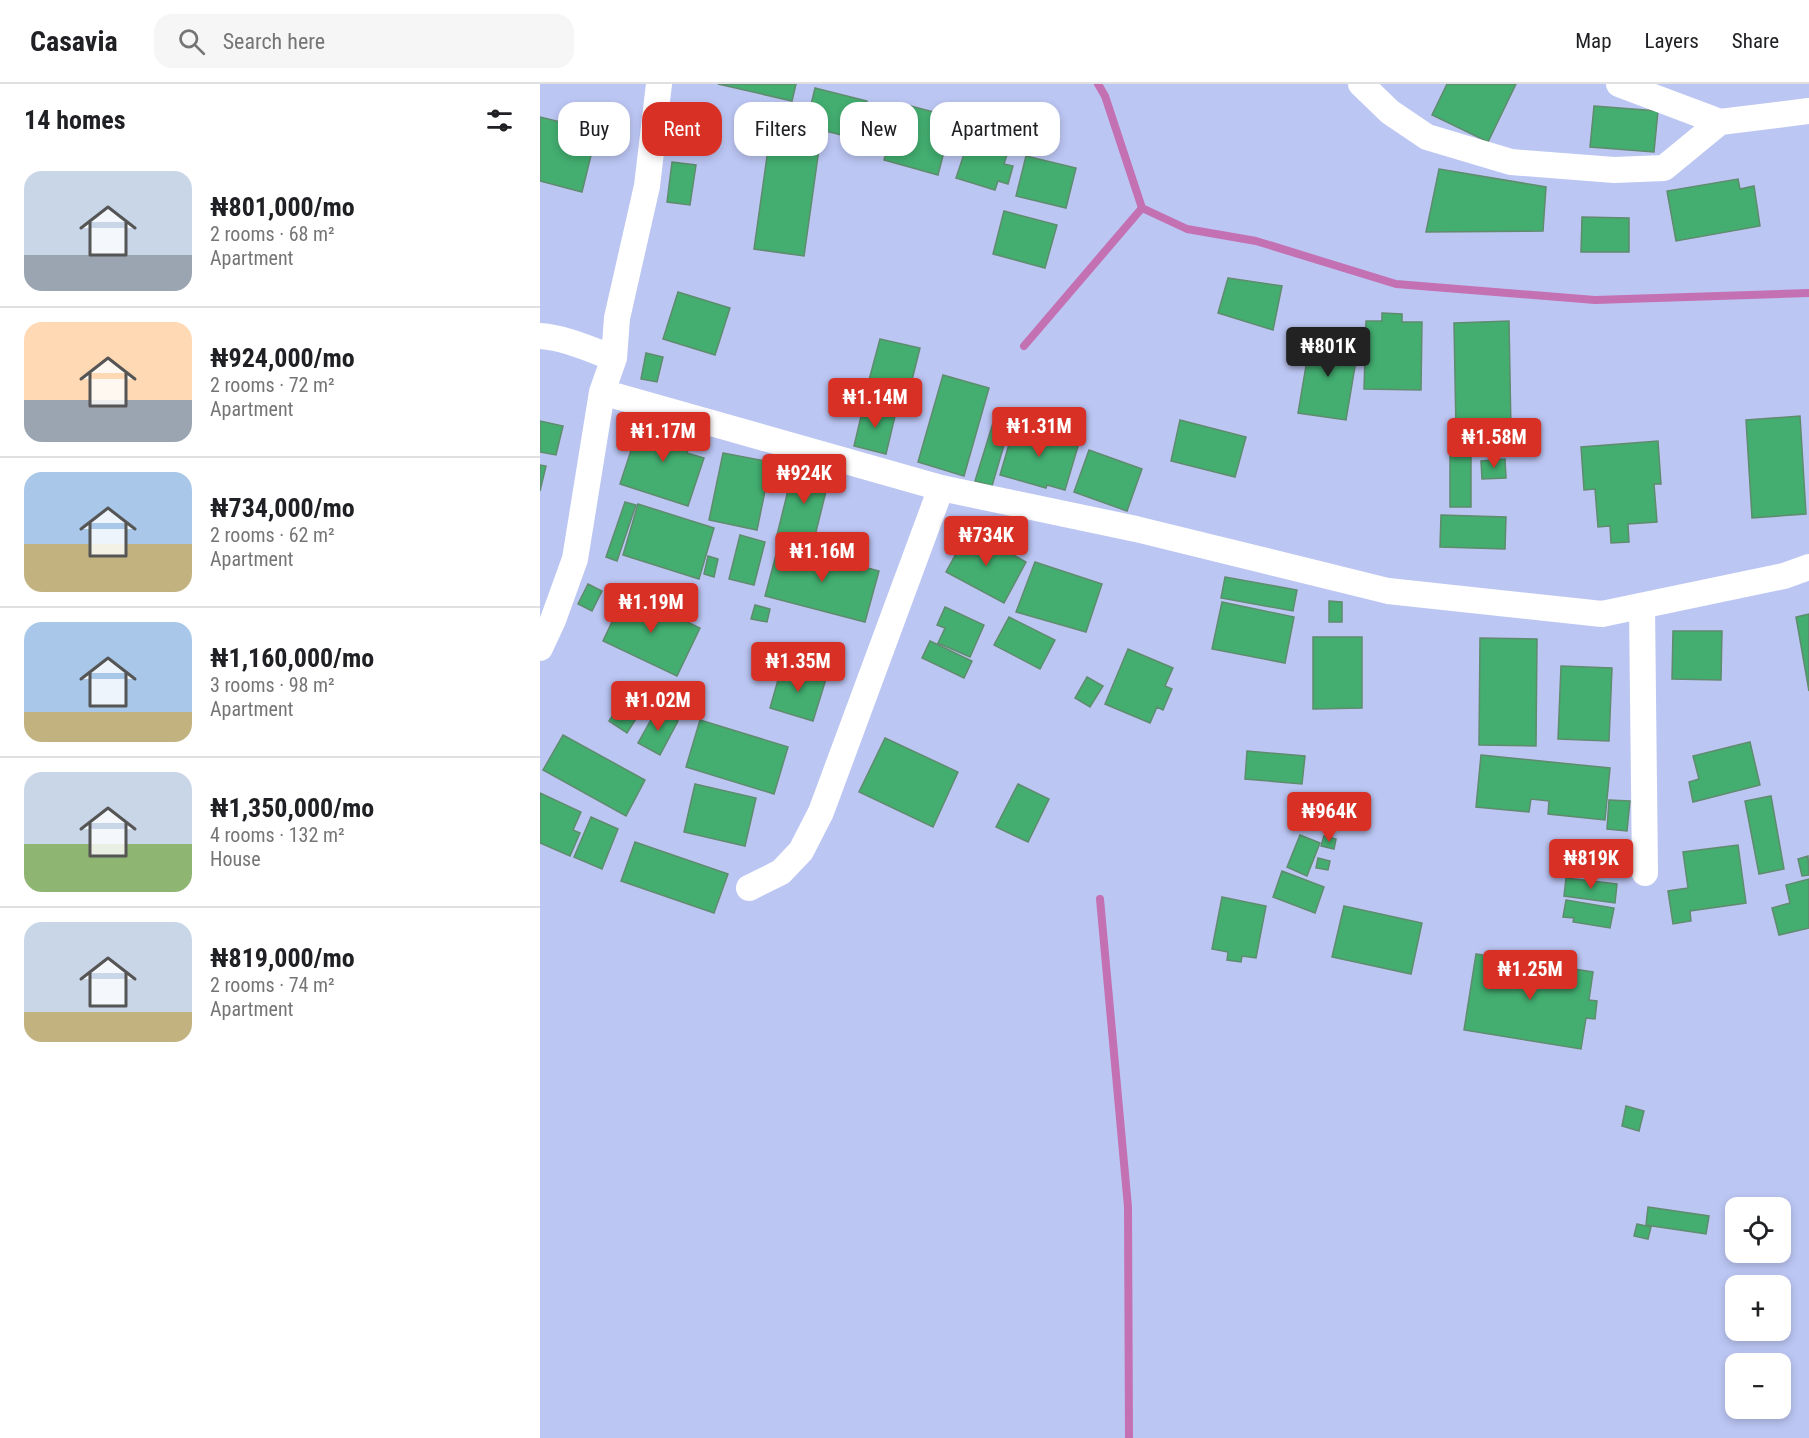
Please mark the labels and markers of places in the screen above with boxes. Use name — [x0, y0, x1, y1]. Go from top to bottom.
pin: ₦801K — [1286, 327, 1370, 378]
pin: ₦1.14M — [826, 378, 924, 429]
pin: ₦1.31M — [990, 407, 1088, 458]
pin: ₦1.17M — [614, 412, 712, 463]
pin: ₦1.58M — [1445, 418, 1543, 469]
pin: ₦924K — [762, 454, 846, 505]
pin: ₦734K — [944, 516, 1028, 567]
pin: ₦1.16M — [773, 532, 871, 583]
pin: ₦1.19M — [602, 583, 700, 634]
pin: ₦1.35M — [749, 642, 847, 693]
pin: ₦1.02M — [609, 681, 707, 732]
pin: ₦964K — [1287, 792, 1371, 843]
pin: ₦819K — [1549, 839, 1633, 890]
pin: ₦1.25M — [1481, 950, 1579, 1001]

